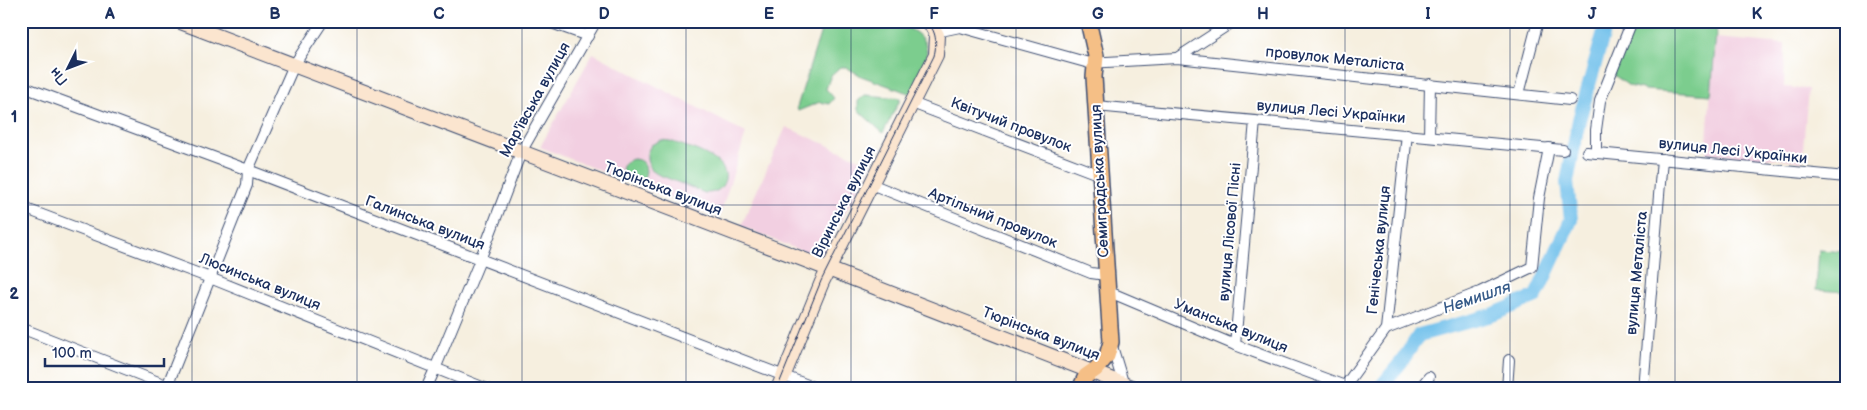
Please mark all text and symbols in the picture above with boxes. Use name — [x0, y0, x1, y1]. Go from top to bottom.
text: A — [104, 5, 115, 24]
text: B — [269, 5, 281, 24]
text: C — [433, 5, 445, 24]
text: D — [598, 5, 610, 24]
text: E — [764, 5, 774, 24]
text: F — [929, 5, 939, 24]
text: G — [1092, 5, 1104, 24]
text: H — [1257, 5, 1269, 24]
text: I — [1425, 5, 1431, 24]
text: J — [1588, 5, 1597, 24]
text: K — [1752, 5, 1763, 24]
street label: Мар'ївська вулиця — [495, 39, 575, 161]
north arrow — [42, 42, 92, 92]
street label: провулок Металіста — [1265, 42, 1406, 76]
text: Пн — [46, 64, 71, 89]
street label: Квітучий провулок — [948, 93, 1074, 157]
street label: вулиця Лесі Українки — [1256, 96, 1406, 128]
street label: Семиградська вулиця — [1087, 104, 1113, 258]
text: 1 — [11, 108, 17, 127]
street label: вулиця Лесі Українки — [1658, 134, 1808, 168]
street label: Віринська вулиця — [808, 143, 880, 261]
street label: Тюрінська вулиця — [601, 158, 725, 220]
street label: вулиця Лісової Пісні — [1214, 162, 1246, 302]
street label: Артільний провулок — [925, 183, 1060, 253]
street label: Генічеська вулиця — [1363, 185, 1395, 315]
street label: Галинська вулиця — [362, 191, 488, 255]
street label: вулиця Металіста — [1622, 210, 1652, 336]
street label: Люсинська вулиця — [196, 249, 323, 315]
water label: Немишля — [1441, 277, 1514, 318]
text: 2 — [9, 285, 19, 304]
street label: Уманська вулиця — [1171, 294, 1291, 358]
street label: Тюрінська вулиця — [979, 303, 1103, 365]
scale bar — [45, 335, 164, 367]
text: 100 m — [52, 344, 92, 363]

